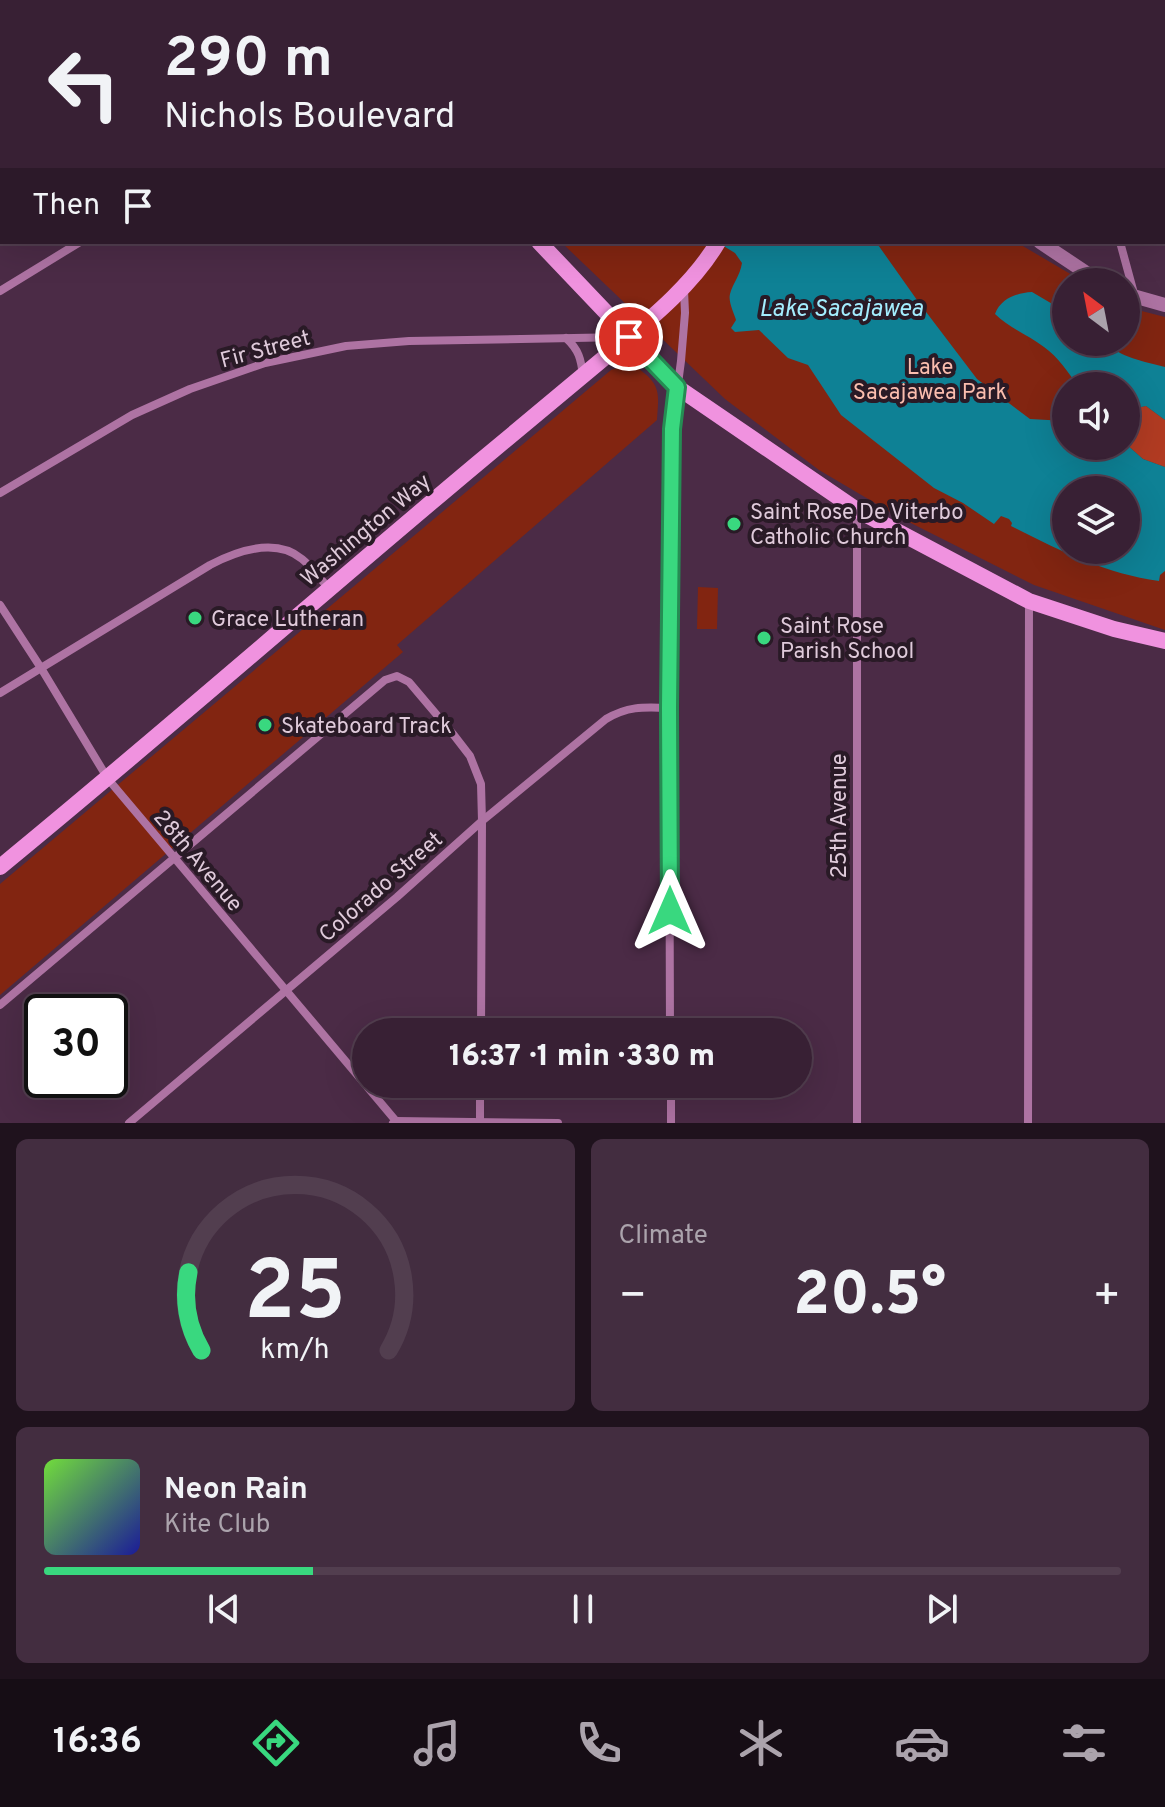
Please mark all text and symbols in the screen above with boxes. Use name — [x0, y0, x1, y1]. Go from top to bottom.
text: 290 m — [164, 26, 333, 96]
icon: left — [32, 32, 136, 136]
text: Nichols Boulevard — [164, 95, 455, 141]
icon: arrive — [116, 184, 160, 228]
text: Then — [32, 188, 100, 225]
north arrow — [1052, 268, 1140, 356]
map controls — [1052, 268, 1140, 564]
water label: Lake Sacajawea — [759, 295, 924, 325]
pin — [595, 303, 663, 371]
icon: arrive — [607, 315, 651, 359]
street label: Fir Street — [218, 325, 314, 375]
park label: Lake Sacajawea Park — [853, 355, 1007, 407]
button: sound — [1052, 372, 1140, 460]
street label: Washington Way — [296, 469, 437, 593]
button: layers — [1052, 476, 1140, 564]
place label: Saint Rose De Viterbo Catholic Church — [750, 500, 964, 552]
marker: Saint Rose De Viterbo Catholic Church — [725, 515, 743, 533]
place label: Grace Lutheran — [211, 607, 364, 634]
marker: Grace Lutheran — [186, 609, 204, 627]
place label: Saint Rose Parish School — [780, 614, 914, 666]
marker: Saint Rose Parish School — [755, 629, 773, 647]
place label: Skateboard Track — [281, 714, 452, 741]
marker: Skateboard Track — [256, 716, 274, 734]
street label: 25th Avenue — [827, 753, 854, 879]
street label: 28th Avenue — [147, 805, 247, 918]
street label: Colorado Street — [314, 827, 449, 949]
position arrow — [628, 869, 712, 953]
speed limit sign: 30 — [24, 994, 128, 1098]
text: 16:37 · 1 min · 330 m — [449, 1039, 715, 1076]
text: Climate — [619, 1220, 708, 1253]
text: 25 — [244, 1244, 346, 1349]
text: 20.5° — [793, 1260, 946, 1336]
text: − — [619, 1270, 647, 1326]
text: + — [1093, 1270, 1121, 1326]
text: km/h — [261, 1333, 330, 1369]
text: Neon Rain — [164, 1472, 308, 1509]
text: Kite Club — [164, 1509, 270, 1542]
icon: previous — [202, 1587, 246, 1631]
icon: pause — [561, 1587, 605, 1631]
icon: next — [920, 1587, 964, 1631]
icon: directions — [248, 1715, 304, 1771]
icon: music — [409, 1715, 465, 1771]
icon: phone — [571, 1715, 627, 1771]
icon: climate — [733, 1715, 789, 1771]
icon: car — [894, 1715, 950, 1771]
icon: filters — [1056, 1715, 1112, 1771]
text: 16:36 — [53, 1720, 142, 1766]

